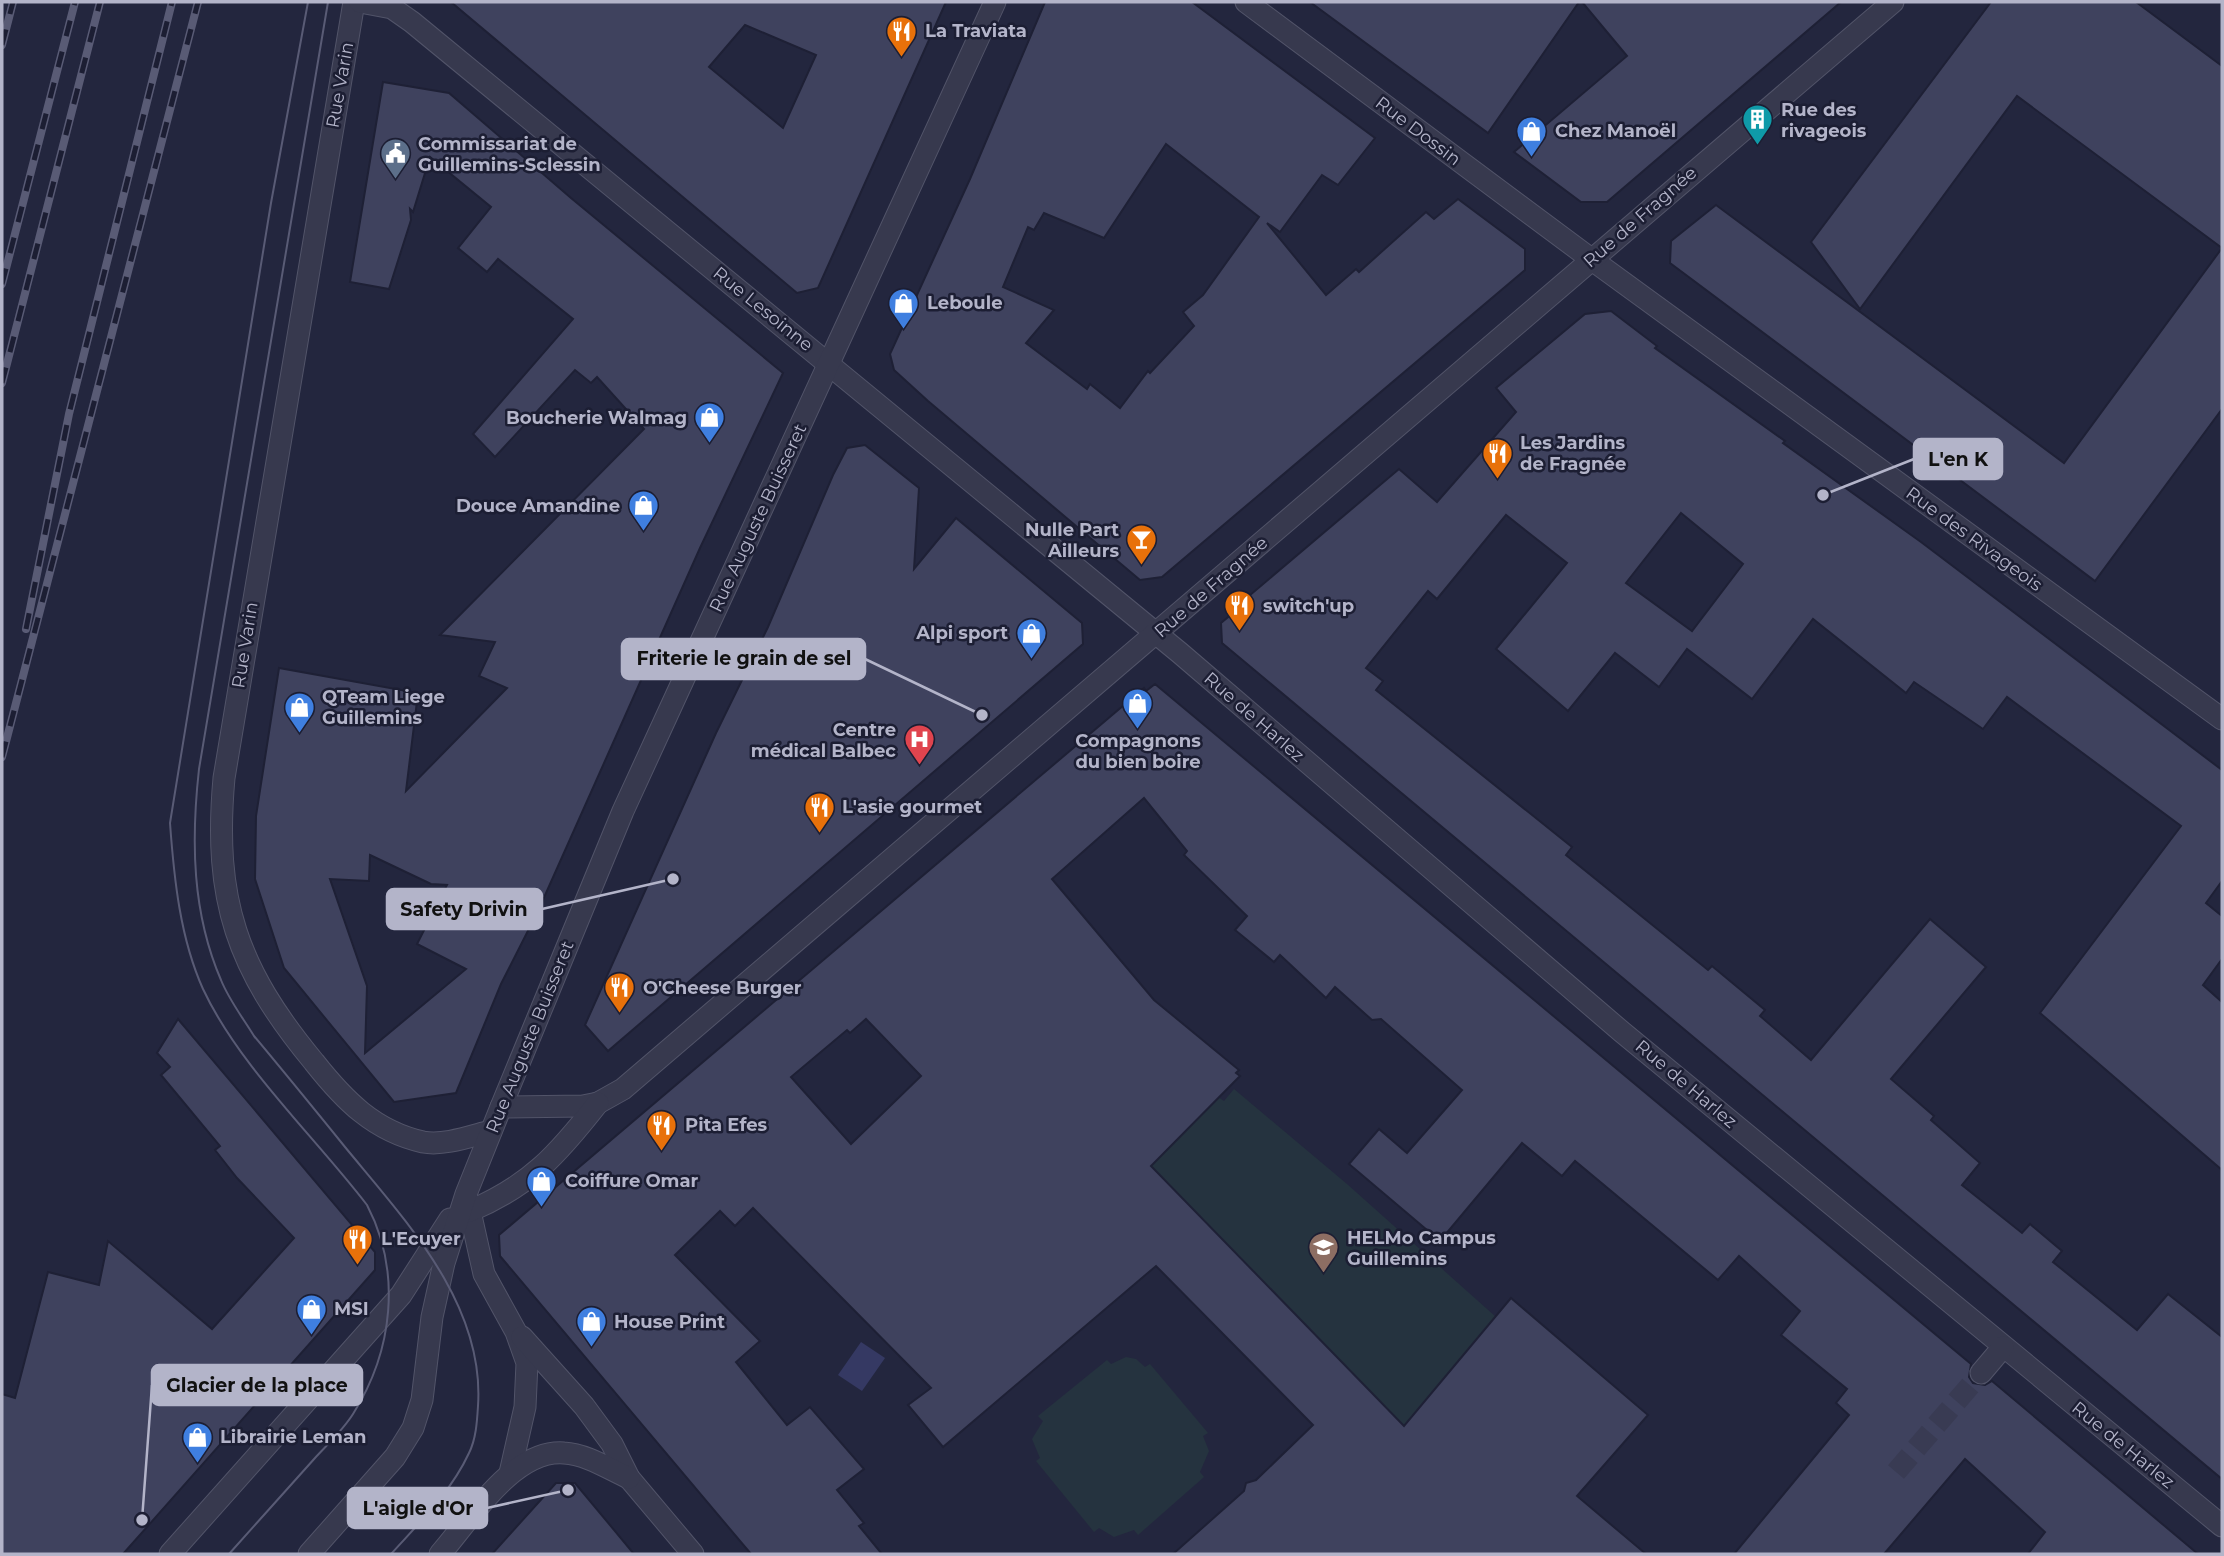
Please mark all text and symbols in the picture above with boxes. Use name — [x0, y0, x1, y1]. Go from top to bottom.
restaurant icon: La Traviata — [885, 14, 919, 58]
place label: La Traviata — [925, 20, 1027, 42]
street label: Rue Varin — [322, 40, 358, 130]
street label: Rue Dossin — [1371, 92, 1465, 170]
place label: Rue des rivageois — [1781, 99, 1867, 142]
building icon: Rue des rivageois — [1741, 103, 1775, 147]
shop icon: Chez Manoël — [1515, 114, 1549, 158]
place label: Chez Manoël — [1555, 120, 1676, 142]
place label: Commissariat de Guillemins-Sclessin — [418, 133, 601, 176]
public building icon: Commissariat de Guillemins-Sclessin — [378, 137, 412, 181]
street label: Rue de Fragnée — [1579, 162, 1701, 272]
street label: Rue Lesoinne — [709, 262, 817, 356]
shop icon: Leboule — [887, 286, 921, 330]
place label: Leboule — [927, 292, 1003, 314]
shop icon: Boucherie Walmag — [693, 401, 727, 445]
place label: Boucherie Walmag — [506, 407, 687, 429]
street label: Rue Auguste Buisseret — [705, 420, 811, 616]
place label: Les Jardins de Fragnée — [1520, 432, 1626, 475]
restaurant icon: Les Jardins de Fragnée — [1480, 436, 1514, 480]
callout: L'en K — [1914, 439, 2002, 479]
text: L'en K — [1928, 448, 1989, 471]
street label: Rue des Rivageois — [1901, 482, 2047, 596]
shop icon: Douce Amandine — [626, 489, 660, 533]
place label: Douce Amandine — [456, 495, 620, 517]
place label: Nulle Part Ailleurs — [1025, 519, 1119, 562]
bar icon: Nulle Part Ailleurs — [1125, 523, 1159, 567]
street label: Rue de Fragnée — [1150, 532, 1272, 642]
restaurant icon: switch'up — [1223, 589, 1257, 633]
place label: switch'up — [1263, 595, 1354, 617]
street label: Rue Varin — [227, 600, 263, 690]
shop icon: Alpi sport — [1014, 616, 1048, 660]
place label: Alpi sport — [915, 622, 1008, 644]
callout: Friterie le grain de sel — [622, 639, 865, 679]
text: Friterie le grain de sel — [636, 647, 852, 670]
street label: Rue de Harlez — [1199, 667, 1309, 767]
place label: QTeam Liege Guillemins — [322, 686, 445, 729]
shop icon: Compagnons du bien boire — [1121, 686, 1155, 730]
shop icon: QTeam Liege Guillemins — [282, 690, 316, 734]
place label: Centre médical Balbec — [751, 719, 896, 762]
hospital icon: Centre médical Balbec — [902, 723, 936, 767]
place label: Compagnons du bien boire — [1075, 730, 1201, 773]
restaurant icon: L'asie gourmet — [802, 790, 836, 834]
place label: L'asie gourmet — [842, 796, 982, 818]
callout: Safety Drivin — [387, 889, 542, 929]
text: Safety Drivin — [400, 898, 528, 921]
street label: Rue Auguste Buisseret — [481, 938, 579, 1136]
restaurant icon: O'Cheese Burger — [603, 971, 637, 1015]
place label: O'Cheese Burger — [643, 977, 802, 999]
street label: Rue de Harlez — [1631, 1035, 1741, 1133]
restaurant icon: Pita Efes — [645, 1108, 679, 1152]
place label: Pita Efes — [685, 1114, 768, 1136]
shop icon: Coiffure Omar — [525, 1164, 559, 1208]
place label: Coiffure Omar — [565, 1170, 699, 1192]
restaurant icon: L'Ecuyer — [341, 1222, 375, 1266]
place label: HELMo Campus Guillemins — [1347, 1227, 1496, 1270]
place label: L'Ecuyer — [381, 1228, 461, 1250]
school or university icon: HELMo Campus Guillemins — [1307, 1231, 1341, 1275]
shop icon: MSI — [294, 1292, 328, 1336]
place label: MSI — [334, 1298, 369, 1320]
shop icon: House Print — [574, 1305, 608, 1349]
place label: House Print — [614, 1311, 725, 1333]
callout: Glacier de la place — [152, 1365, 362, 1405]
text: Glacier de la place — [166, 1374, 348, 1397]
street label: Rue de Harlez — [2067, 1397, 2179, 1493]
shop icon: Librairie Leman — [180, 1420, 214, 1464]
place label: Librairie Leman — [220, 1426, 366, 1448]
callout: L'aigle d'Or — [348, 1488, 487, 1528]
text: L'aigle d'Or — [362, 1497, 474, 1520]

